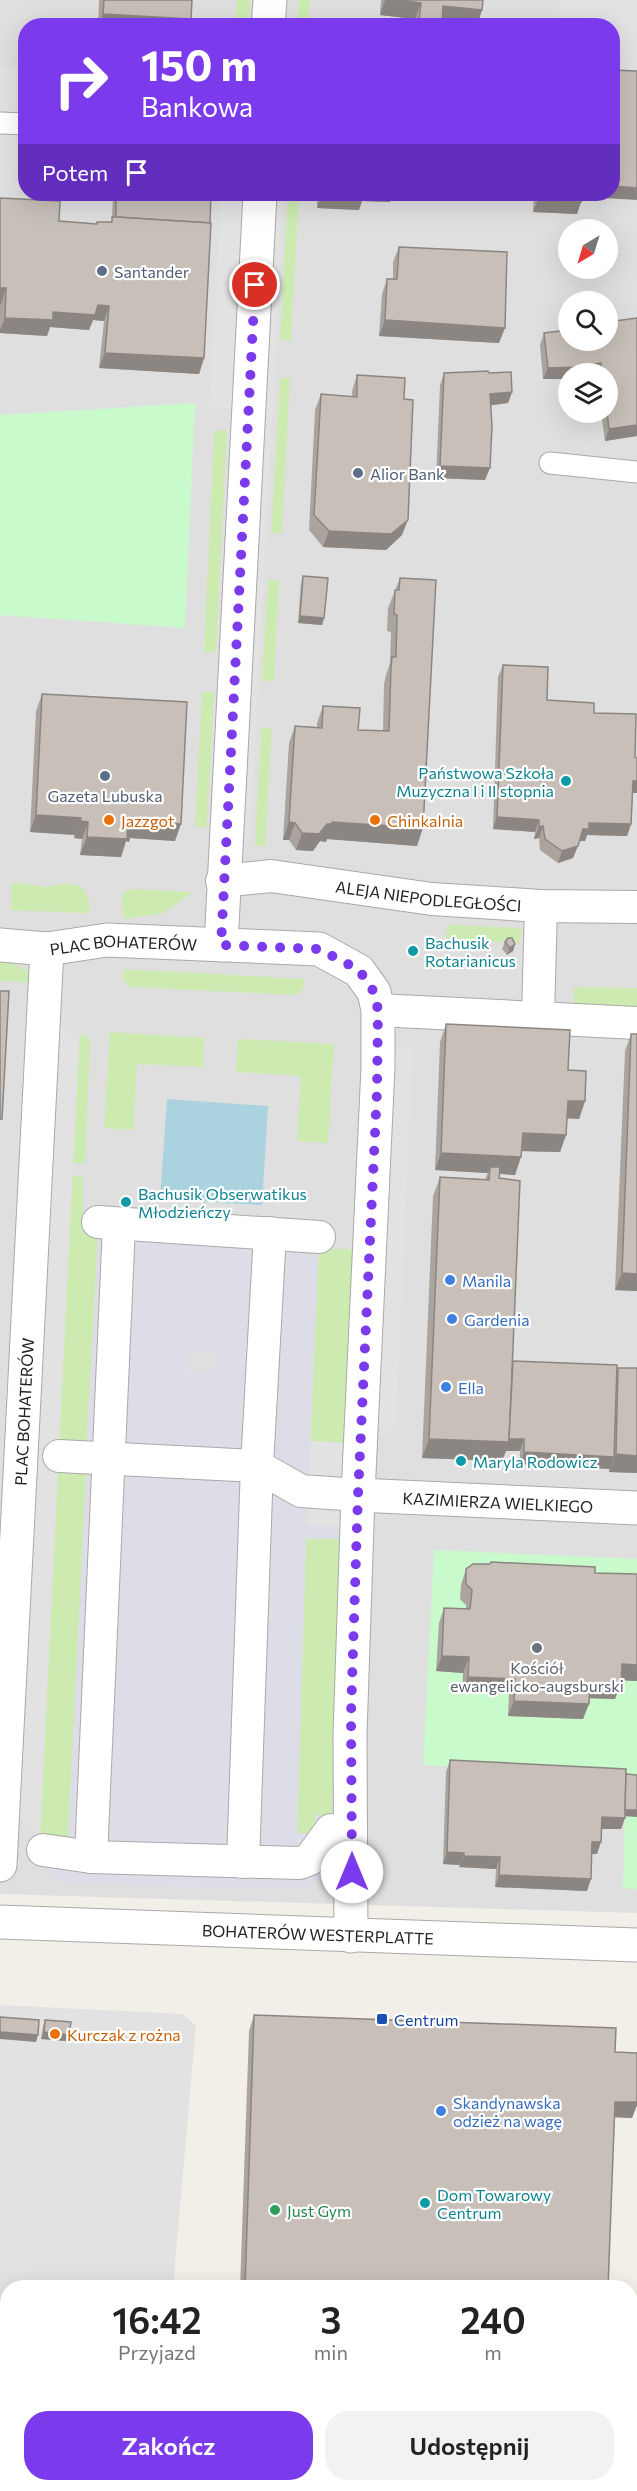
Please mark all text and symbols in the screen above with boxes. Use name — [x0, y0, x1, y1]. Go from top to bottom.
text: 150 m — [141, 38, 257, 90]
icon: right — [42, 42, 120, 120]
text: Bankowa — [141, 90, 253, 123]
icon: arrive — [120, 156, 153, 189]
text: Potem — [42, 159, 108, 186]
north arrow — [558, 219, 618, 279]
map controls — [558, 219, 618, 423]
pin — [229, 259, 280, 310]
place label: Santander — [114, 262, 190, 281]
marker: Santander — [95, 264, 109, 278]
icon: arrive — [238, 268, 271, 301]
button: search — [558, 291, 618, 351]
button: layers — [558, 363, 618, 423]
place label: Alior Bank — [370, 464, 445, 483]
marker: Alior Bank — [351, 466, 365, 480]
place label: Państwowa Szkoła Muzyczna I i II stopnia — [396, 763, 554, 800]
marker: Gazeta Lubuska — [98, 769, 112, 783]
marker: Państwowa Szkoła Muzyczna I i II stopnia — [559, 774, 573, 788]
place label: Gazeta Lubuska — [47, 786, 163, 805]
place label: Jazzgot — [121, 811, 175, 830]
place label: Chinkalnia — [387, 811, 463, 830]
marker: Jazzgot — [102, 813, 116, 827]
marker: Chinkalnia — [368, 813, 382, 827]
street label: ALEJA NIEPODLEGŁOŚCI — [334, 876, 522, 914]
street label: PLAC BOHATERÓW — [48, 930, 198, 958]
place label: Bachusik Rotarianicus — [425, 933, 516, 970]
marker: Bachusik Rotarianicus — [406, 944, 420, 958]
place label: Bachusik Obserwatikus Młodzieńczy — [138, 1184, 307, 1221]
marker: Bachusik Obserwatikus Młodzieńczy — [119, 1195, 133, 1209]
place label: Manila — [462, 1271, 511, 1290]
marker: Manila — [443, 1273, 457, 1287]
place label: Gardenia — [464, 1310, 530, 1329]
marker: Gardenia — [445, 1312, 459, 1326]
street label: PLAC BOHATERÓW — [10, 1337, 37, 1486]
place label: Ella — [458, 1378, 484, 1397]
marker: Ella — [439, 1380, 453, 1394]
place label: Maryla Rodowicz — [473, 1452, 598, 1471]
marker: Maryla Rodowicz — [454, 1454, 468, 1468]
street label: KAZIMIERZA WIELKIEGO — [402, 1488, 594, 1515]
marker: Kościół ewangelicko-augsburski — [530, 1641, 544, 1655]
place label: Kościół ewangelicko-augsburski — [450, 1658, 624, 1695]
position arrow — [320, 1840, 384, 1904]
street label: BOHATERÓW WESTERPLATTE — [202, 1920, 434, 1947]
place label: Centrum — [394, 2010, 458, 2029]
marker: Centrum — [375, 2012, 389, 2026]
place label: Kurczak z rożna — [67, 2025, 181, 2044]
marker: Kurczak z rożna — [48, 2027, 62, 2041]
place label: Skandynawska odzież na wagę — [453, 2093, 562, 2130]
marker: Skandynawska odzież na wagę — [434, 2104, 448, 2118]
place label: Dom Towarowy Centrum — [437, 2185, 551, 2222]
marker: Dom Towarowy Centrum — [418, 2196, 432, 2210]
place label: Just Gym — [287, 2201, 351, 2220]
marker: Just Gym — [268, 2203, 282, 2217]
text: 16:42 — [112, 2297, 201, 2341]
text: 3 — [320, 2297, 341, 2341]
text: 240 — [460, 2297, 526, 2341]
text: Przyjazd — [118, 2340, 196, 2364]
text: min — [314, 2340, 348, 2364]
text: m — [484, 2340, 502, 2364]
button: Zakończ — [24, 2411, 313, 2480]
button: Udostępnij — [325, 2411, 614, 2480]

